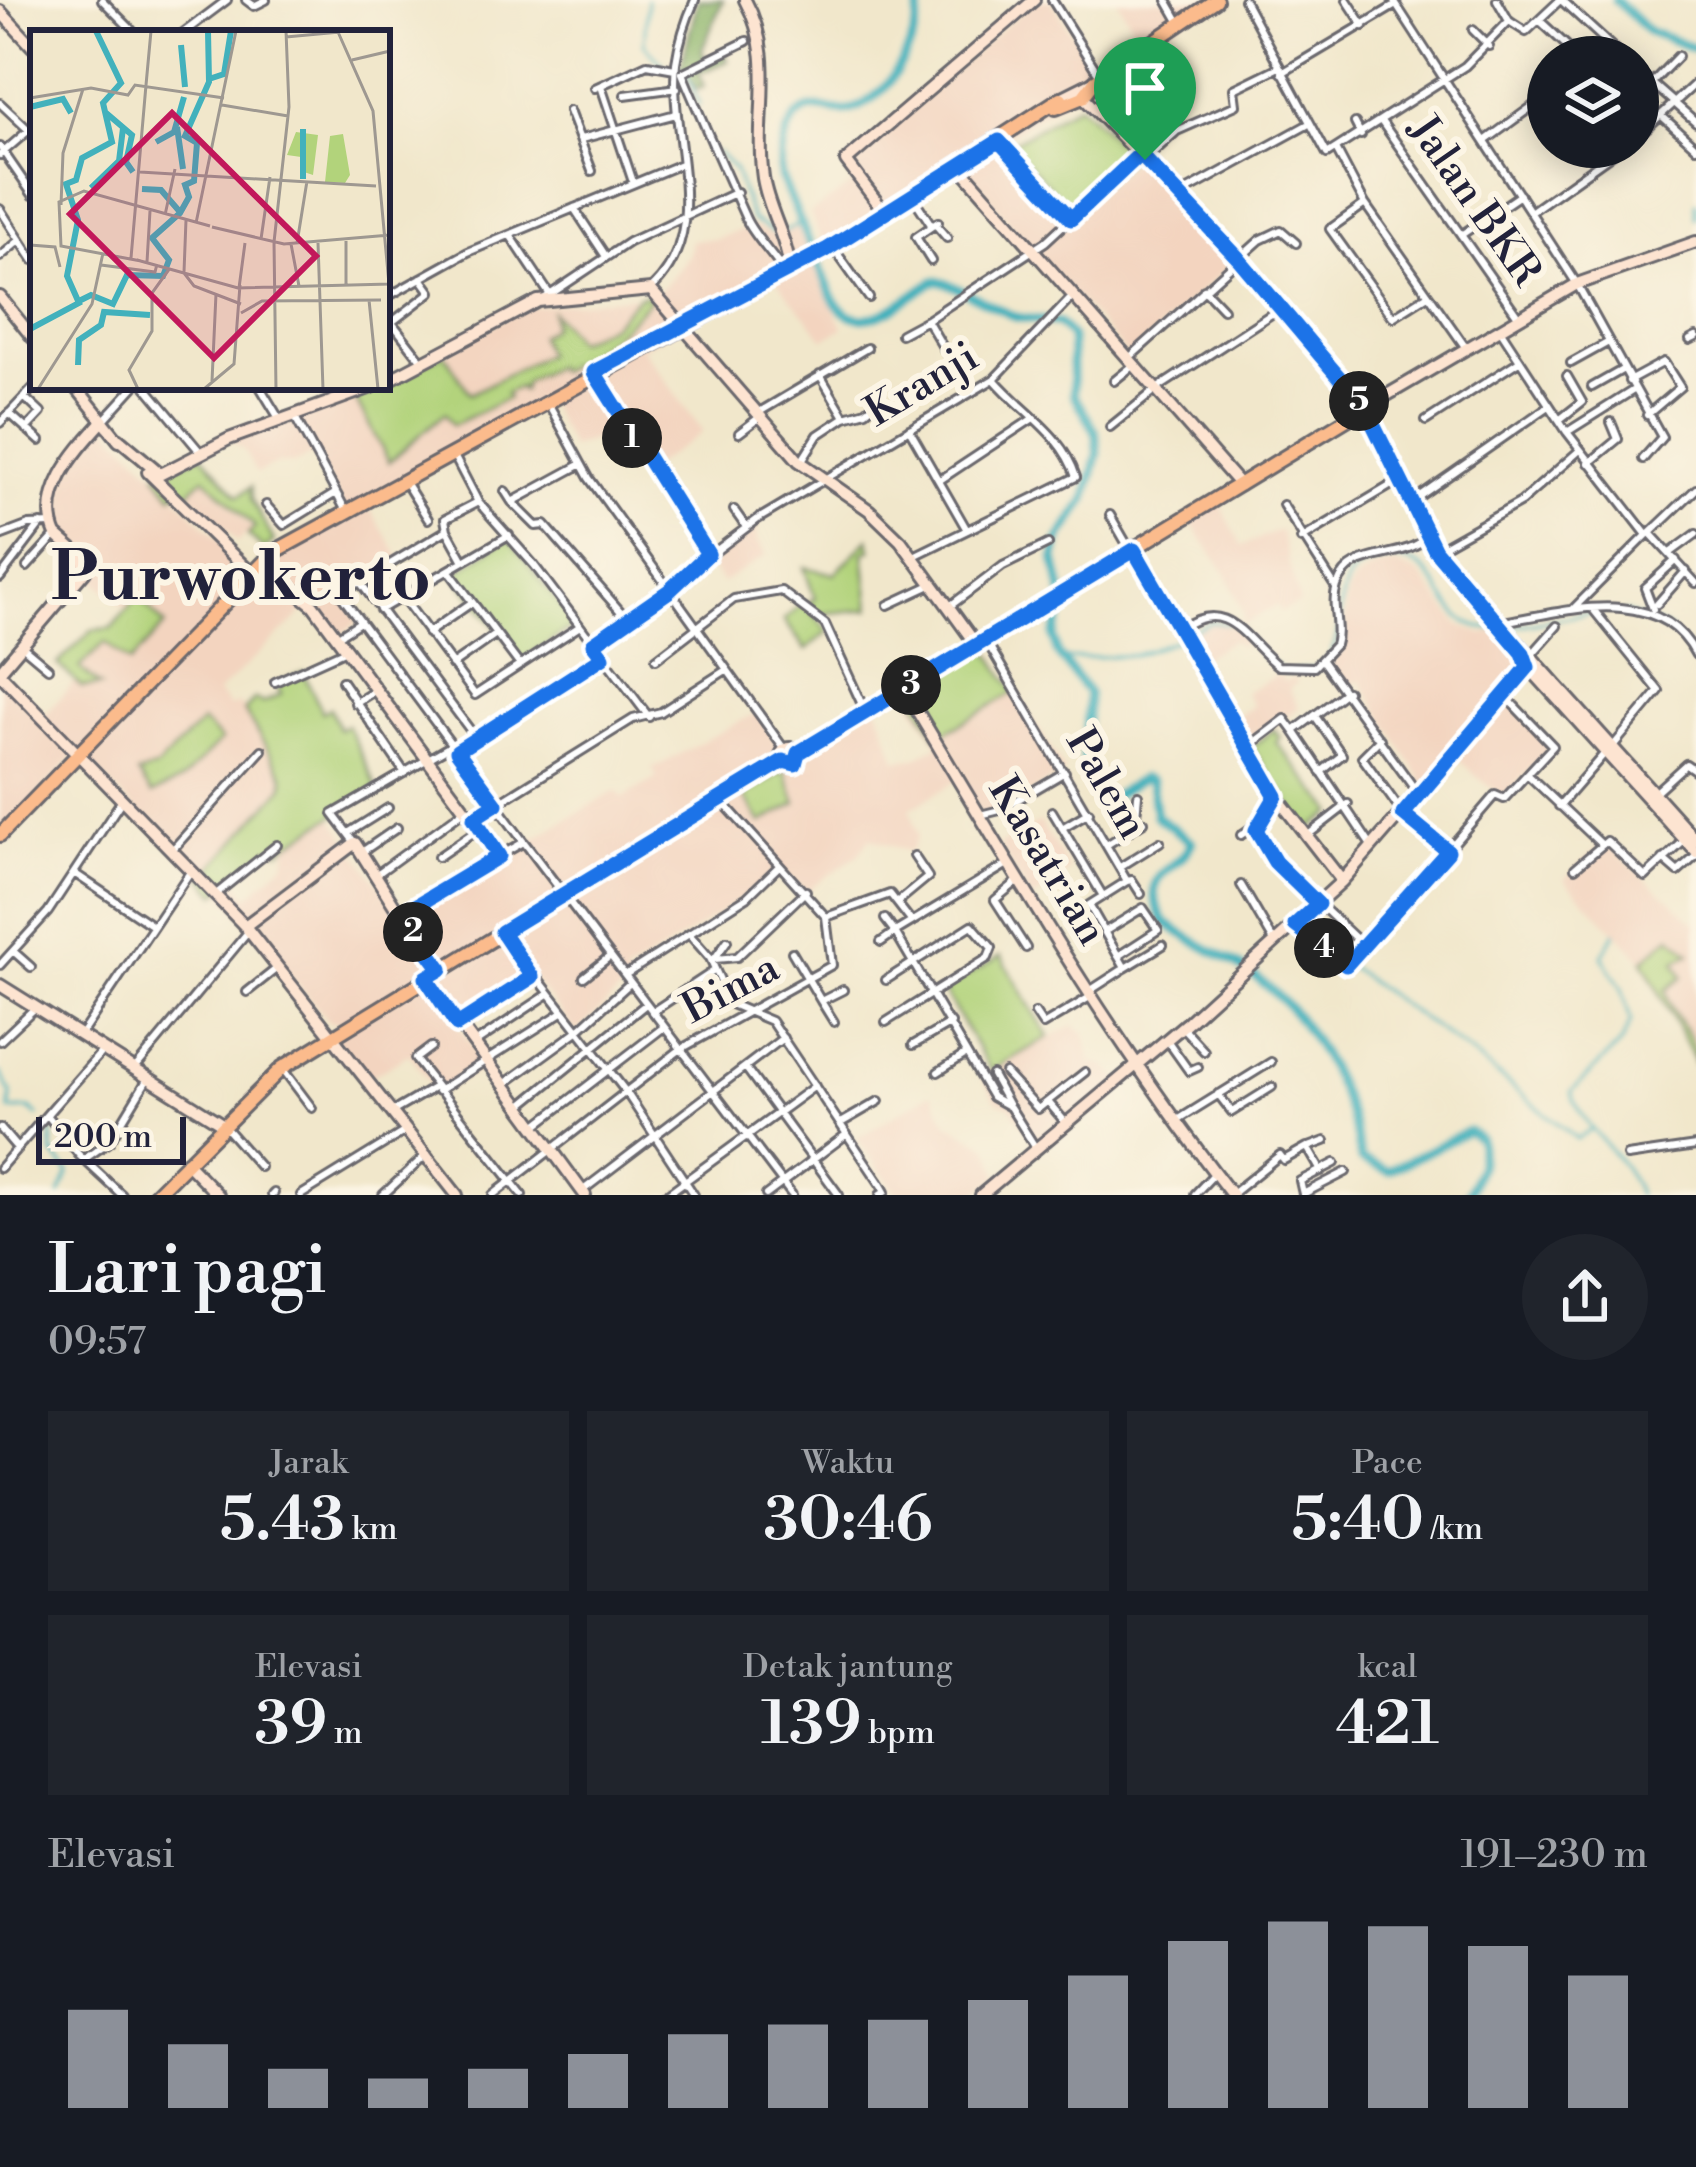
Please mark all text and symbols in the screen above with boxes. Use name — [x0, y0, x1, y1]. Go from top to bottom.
inset map — [30, 30, 390, 390]
map controls — [1527, 36, 1659, 168]
button: layers — [1527, 36, 1659, 168]
pin — [1094, 37, 1196, 160]
icon: arrive — [1112, 55, 1178, 121]
street label: Jalan BKR — [1395, 104, 1552, 297]
street label: Kranji — [856, 331, 989, 440]
pin: 5 — [1329, 371, 1389, 431]
text: 5 — [1349, 380, 1369, 421]
pin: 1 — [602, 408, 662, 468]
text: 1 — [624, 417, 640, 458]
district label: Purwokerto — [51, 538, 431, 621]
pin: 3 — [881, 655, 941, 715]
text: 3 — [901, 664, 921, 705]
street label: Palem — [1053, 720, 1159, 848]
street label: Kasatrian — [976, 767, 1118, 955]
pin: 2 — [383, 902, 443, 962]
text: 2 — [403, 911, 423, 952]
pin: 4 — [1294, 918, 1354, 978]
text: 4 — [1313, 927, 1335, 968]
street label: Bima — [673, 941, 789, 1037]
scale bar — [36, 1111, 186, 1164]
text: 200 m — [54, 1117, 152, 1158]
text: Lari pagi — [48, 1231, 326, 1314]
button: share — [1522, 1234, 1648, 1360]
text: 09:57 — [48, 1318, 146, 1367]
text: Jarak — [269, 1443, 348, 1484]
text: Waktu — [802, 1443, 894, 1484]
text: Pace — [1352, 1443, 1423, 1484]
text: 5.43 — [220, 1484, 345, 1559]
text: 30:46 — [764, 1484, 932, 1559]
text: 5:40 — [1292, 1484, 1424, 1559]
text: km — [345, 1509, 398, 1550]
text: /km — [1424, 1509, 1483, 1550]
text: Elevasi — [255, 1647, 362, 1688]
text: Detak jantung — [743, 1647, 953, 1688]
text: kcal — [1357, 1647, 1417, 1688]
text: 39 — [255, 1688, 327, 1763]
text: 139 — [761, 1688, 861, 1763]
text: 421 — [1335, 1688, 1439, 1763]
text: m — [327, 1713, 363, 1754]
text: bpm — [861, 1713, 935, 1754]
text: Elevasi — [48, 1831, 175, 1880]
text: 191–230 m — [1461, 1831, 1648, 1880]

